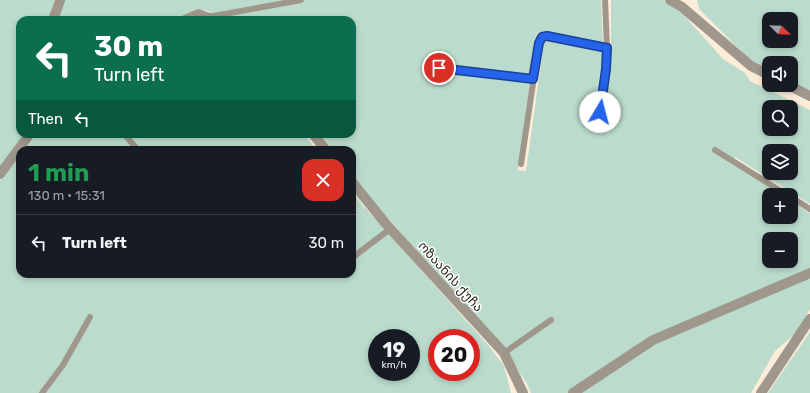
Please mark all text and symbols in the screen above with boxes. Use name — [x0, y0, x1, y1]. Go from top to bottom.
north arrow — [762, 12, 798, 48]
map controls — [762, 12, 798, 268]
text: 30 m — [94, 30, 163, 63]
icon: left — [28, 32, 80, 84]
pin — [422, 51, 456, 85]
button: sound — [762, 56, 798, 92]
icon: arrive — [428, 57, 450, 79]
text: Turn left — [94, 64, 164, 86]
position arrow — [579, 91, 621, 133]
button: search — [762, 100, 798, 136]
icon: left — [71, 108, 93, 130]
text: Then — [28, 110, 63, 128]
button: layers — [762, 144, 798, 180]
text: 1 min — [28, 159, 89, 187]
button: close — [302, 159, 344, 201]
text: 130 m · 15:31 — [28, 188, 105, 203]
button: + — [762, 188, 798, 224]
icon: left — [28, 232, 50, 254]
button: − — [762, 232, 798, 268]
text: Turn left — [62, 234, 127, 252]
text: 30 m — [308, 234, 344, 252]
street label: ოზაანის ქუჩა — [415, 238, 486, 315]
speed limit sign: 20 — [428, 329, 480, 381]
text: 19 — [383, 338, 405, 362]
text: km/h — [382, 359, 406, 371]

